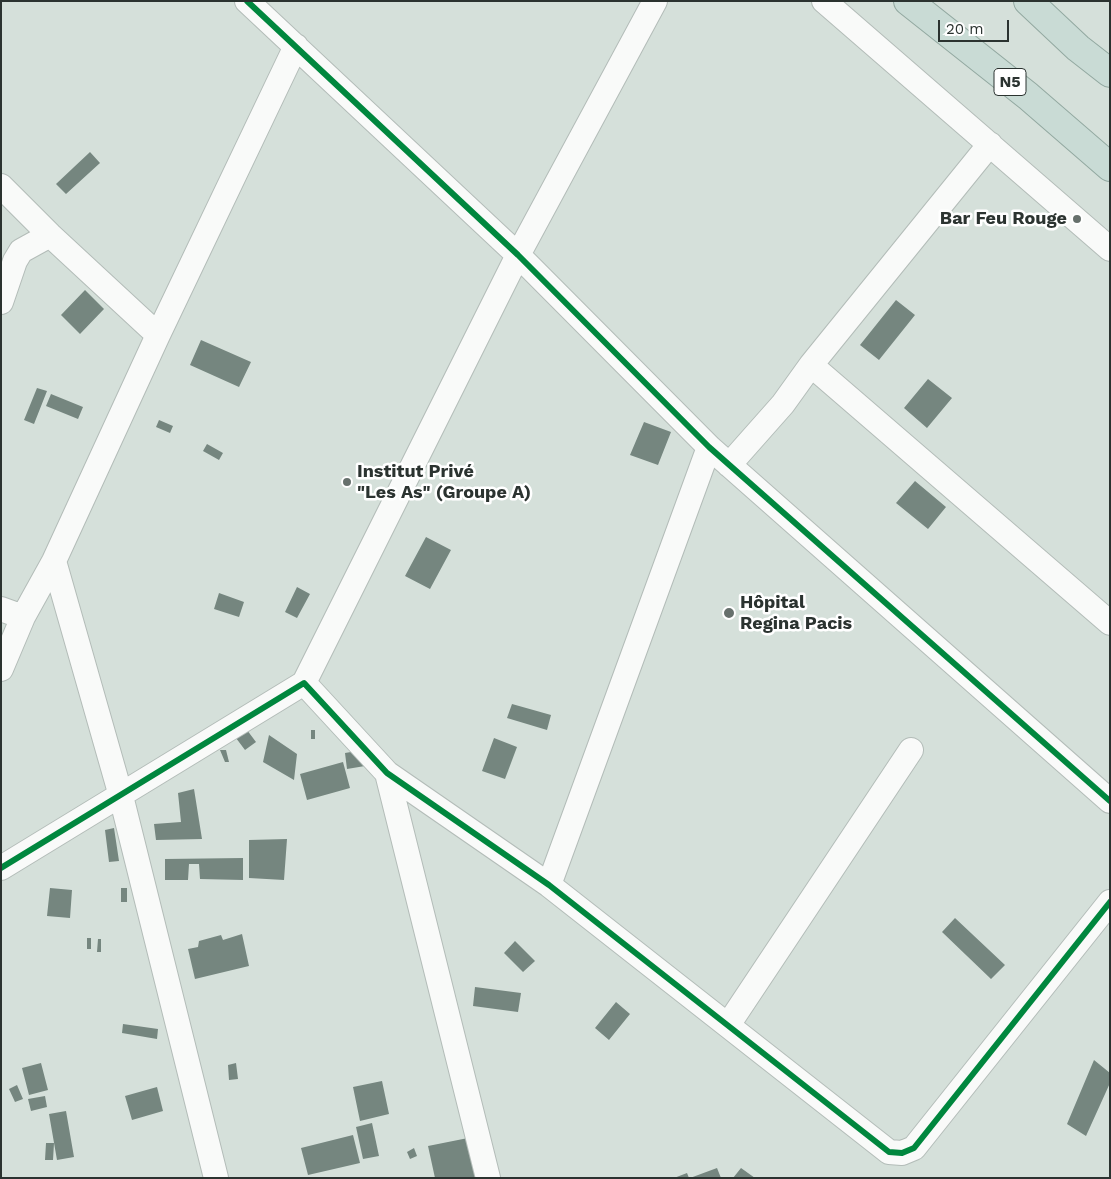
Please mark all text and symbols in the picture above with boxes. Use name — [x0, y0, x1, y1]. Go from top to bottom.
scale bar — [941, 10, 1012, 42]
text: 20 m — [946, 20, 984, 38]
road number: N5 — [994, 68, 1026, 95]
place label: Bar Feu Rouge — [940, 208, 1067, 230]
marker: Bar Feu Rouge — [1071, 213, 1083, 225]
place label: Institut Privé "Les As" (Groupe A) — [357, 461, 531, 504]
marker: Institut Privé "Les As" (Groupe A) — [341, 476, 353, 488]
place label: Hôpital Regina Pacis — [740, 592, 852, 634]
marker: Hôpital Regina Pacis — [722, 606, 736, 620]

